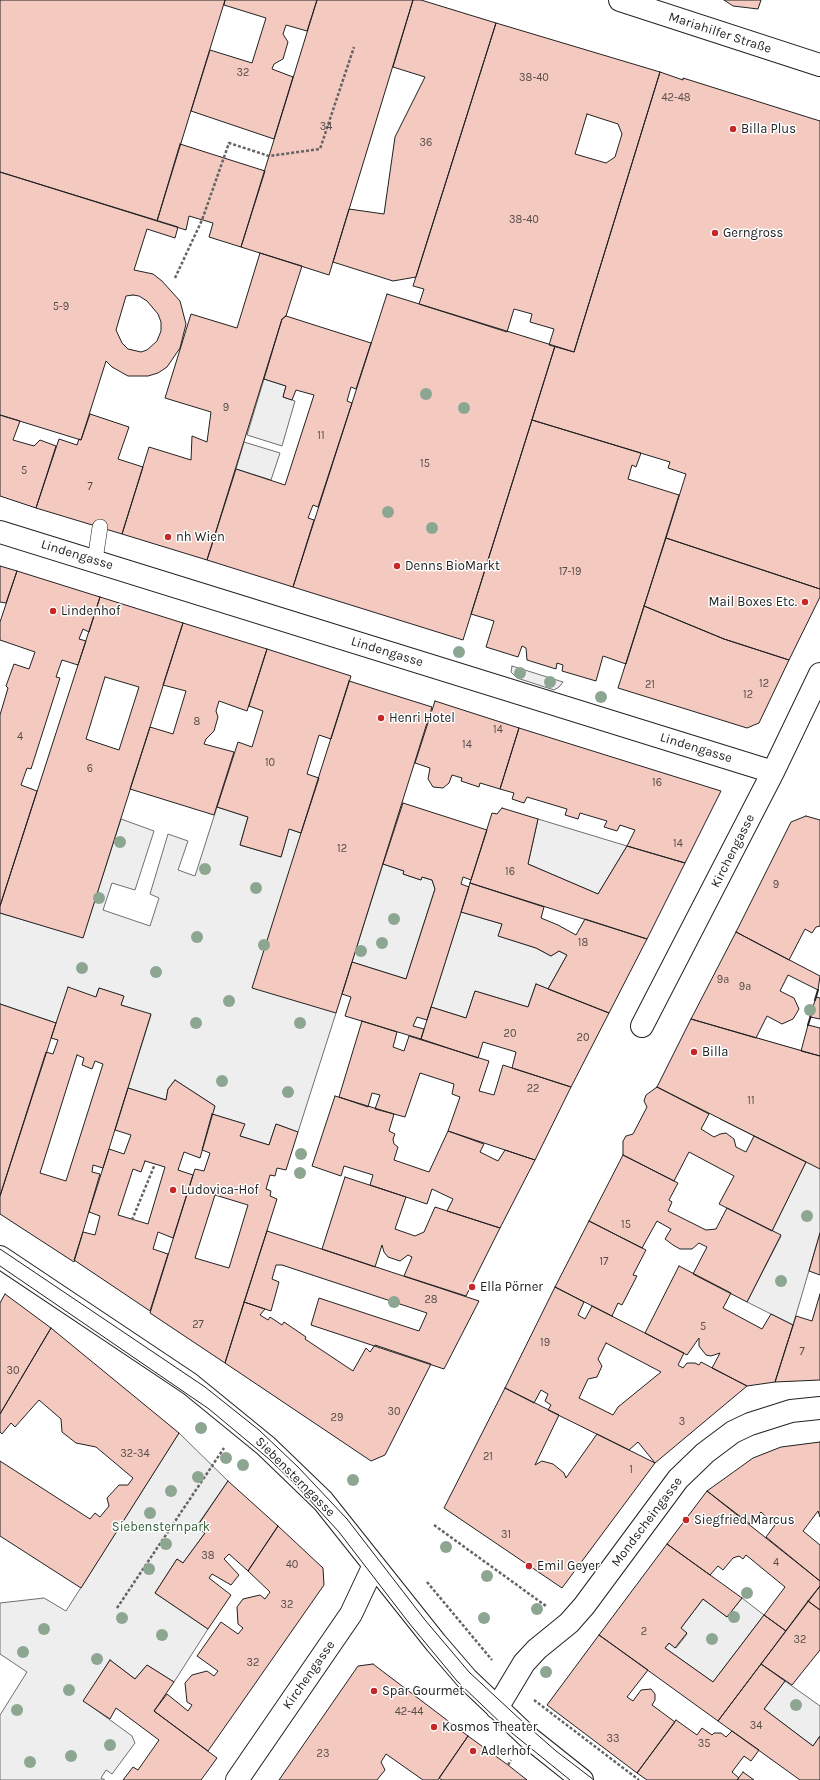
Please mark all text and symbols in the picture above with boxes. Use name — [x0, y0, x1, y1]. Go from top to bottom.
street label: Mariahilfer Straße — [667, 9, 773, 57]
house number: 32 — [237, 66, 249, 80]
house number: 38-40 — [519, 71, 549, 85]
house number: 42-48 — [661, 91, 691, 105]
house number: 34 — [320, 120, 332, 134]
place label: Billa Plus — [741, 121, 796, 137]
marker: Billa Plus — [728, 124, 738, 134]
house number: 36 — [420, 136, 432, 150]
house number: 38-40 — [509, 213, 539, 227]
place label: Gerngross — [723, 225, 783, 241]
marker: Gerngross — [710, 228, 720, 238]
house number: 5-9 — [53, 300, 69, 314]
house number: 9 — [223, 401, 229, 415]
house number: 11 — [317, 429, 325, 443]
house number: 15 — [420, 457, 430, 471]
house number: 5 — [21, 464, 27, 478]
house number: 7 — [87, 480, 93, 494]
place label: nh Wien — [176, 529, 225, 545]
marker: nh Wien — [163, 532, 173, 542]
street label: Lindengasse — [39, 537, 115, 573]
place label: Denns BioMarkt — [405, 558, 500, 574]
marker: Denns BioMarkt — [392, 561, 402, 571]
house number: 17-19 — [559, 565, 581, 579]
place label: Mail Boxes Etc. — [709, 594, 797, 610]
marker: Mail Boxes Etc. — [800, 597, 810, 607]
place label: Lindenhof — [61, 603, 120, 619]
marker: Lindenhof — [48, 606, 58, 616]
street label: Lindengasse — [349, 634, 425, 670]
house number: 12 — [759, 677, 769, 691]
house number: 21 — [645, 678, 655, 692]
house number: 12 — [743, 688, 753, 702]
place label: Henri Hotel — [389, 710, 455, 726]
marker: Henri Hotel — [376, 713, 386, 723]
house number: 8 — [194, 715, 200, 729]
house number: 14 — [493, 723, 503, 737]
house number: 4 — [17, 730, 23, 744]
street label: Lindengasse — [658, 730, 734, 766]
house number: 14 — [462, 738, 472, 752]
house number: 10 — [265, 756, 275, 770]
house number: 6 — [87, 762, 93, 776]
house number: 16 — [652, 776, 662, 790]
street label: Kirchengasse — [708, 812, 758, 890]
house number: 14 — [673, 837, 683, 851]
house number: 12 — [337, 842, 347, 856]
house number: 16 — [505, 865, 515, 879]
house number: 9 — [773, 878, 779, 892]
house number: 18 — [578, 936, 588, 950]
house number: 9a — [717, 973, 729, 987]
house number: 9a — [739, 980, 751, 994]
house number: 20 — [504, 1027, 516, 1041]
house number: 20 — [577, 1031, 589, 1045]
place label: Billa — [702, 1044, 728, 1060]
marker: Billa — [689, 1047, 699, 1057]
house number: 22 — [527, 1082, 539, 1096]
house number: 11 — [747, 1094, 755, 1108]
place label: Ludovica-Hof — [181, 1182, 259, 1198]
marker: Ludovica-Hof — [168, 1185, 178, 1195]
house number: 15 — [621, 1218, 631, 1232]
house number: 17 — [600, 1255, 608, 1269]
place label: Ella Pörner — [480, 1279, 543, 1295]
marker: Ella Pörner — [467, 1282, 477, 1292]
house number: 28 — [424, 1293, 438, 1307]
house number: 27 — [192, 1318, 204, 1332]
house number: 5 — [700, 1320, 706, 1334]
house number: 19 — [540, 1336, 550, 1350]
house number: 7 — [799, 1345, 805, 1359]
house number: 30 — [6, 1364, 20, 1378]
house number: 30 — [387, 1405, 401, 1419]
house number: 29 — [331, 1411, 343, 1425]
house number: 3 — [679, 1415, 685, 1429]
street label: Siebensterngasse — [252, 1434, 338, 1520]
house number: 32-34 — [120, 1447, 150, 1461]
house number: 21 — [483, 1450, 493, 1464]
house number: 1 — [629, 1463, 633, 1477]
street label: Mondscheingasse — [608, 1474, 686, 1570]
place label: Siegfried Marcus — [694, 1512, 795, 1528]
marker: Siegfried Marcus — [681, 1515, 691, 1525]
park label: Siebensternpark — [112, 1519, 210, 1535]
house number: 31 — [501, 1528, 511, 1542]
house number: 38 — [201, 1549, 215, 1563]
house number: 4 — [773, 1556, 779, 1570]
house number: 40 — [286, 1558, 298, 1572]
place label: Emil Geyer — [537, 1558, 600, 1574]
marker: Emil Geyer — [524, 1561, 534, 1571]
house number: 32 — [281, 1598, 293, 1612]
house number: 2 — [641, 1625, 647, 1639]
house number: 32 — [794, 1633, 806, 1647]
street label: Kirchengasse — [280, 1638, 338, 1712]
house number: 32 — [247, 1656, 259, 1670]
place label: Spar Gourmet — [382, 1683, 464, 1699]
marker: Spar Gourmet — [369, 1686, 379, 1696]
house number: 42-44 — [395, 1705, 423, 1719]
place label: Kosmos Theater — [442, 1719, 537, 1735]
house number: 34 — [750, 1719, 762, 1733]
marker: Kosmos Theater — [429, 1722, 439, 1732]
house number: 33 — [607, 1732, 619, 1746]
house number: 35 — [698, 1737, 710, 1751]
place label: Adlerhof — [481, 1743, 531, 1759]
marker: Adlerhof — [468, 1746, 478, 1756]
house number: 23 — [317, 1747, 329, 1761]

